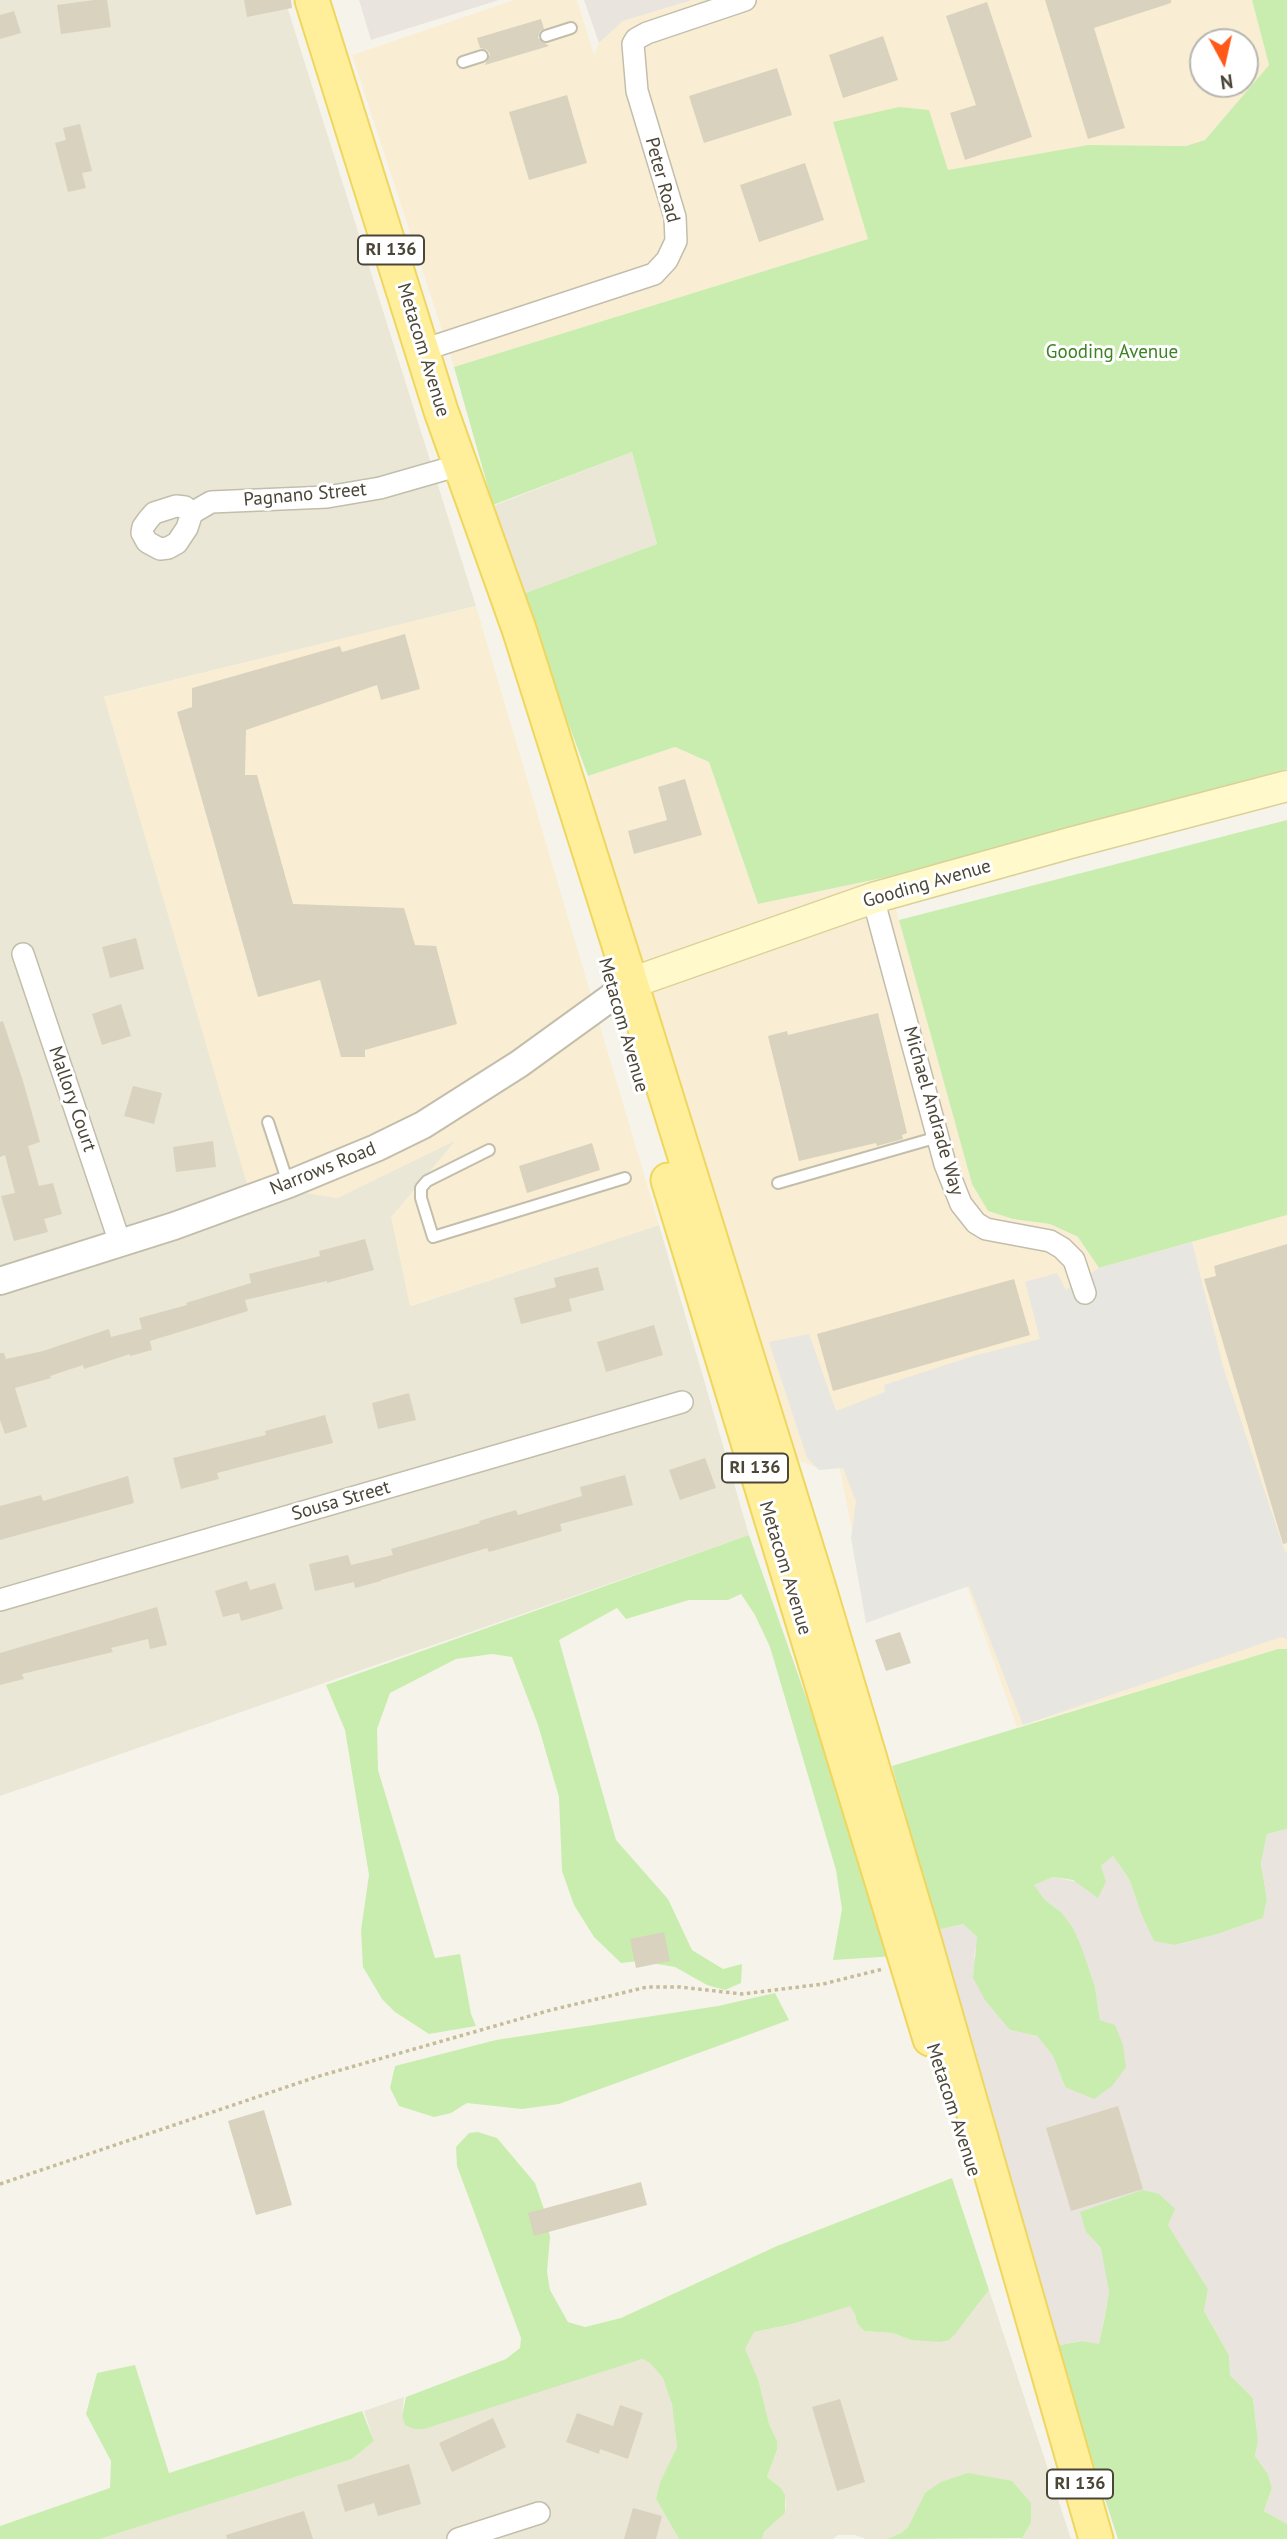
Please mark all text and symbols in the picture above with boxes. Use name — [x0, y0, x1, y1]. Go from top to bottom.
north arrow — [1189, 28, 1259, 98]
text: N — [1219, 69, 1235, 95]
street label: Peter Road — [640, 135, 684, 225]
road number: RI 136 — [358, 236, 424, 264]
street label: Metacom Avenue — [392, 280, 454, 420]
park label: Gooding Avenue — [1046, 342, 1178, 364]
street label: Pagnano Street — [242, 478, 368, 512]
street label: Gooding Avenue — [860, 855, 994, 913]
street label: Metacom Avenue — [593, 955, 653, 1095]
street label: Michael Andrade Way — [898, 1024, 968, 1198]
street label: Mallory Court — [43, 1043, 101, 1155]
street label: Narrows Road — [267, 1137, 379, 1201]
road number: RI 136 — [722, 1454, 788, 1483]
street label: Sousa Street — [289, 1476, 393, 1526]
street label: Metacom Avenue — [754, 1498, 816, 1638]
street label: Metacom Avenue — [921, 2041, 985, 2179]
road number: RI 136 — [1047, 2470, 1113, 2498]

